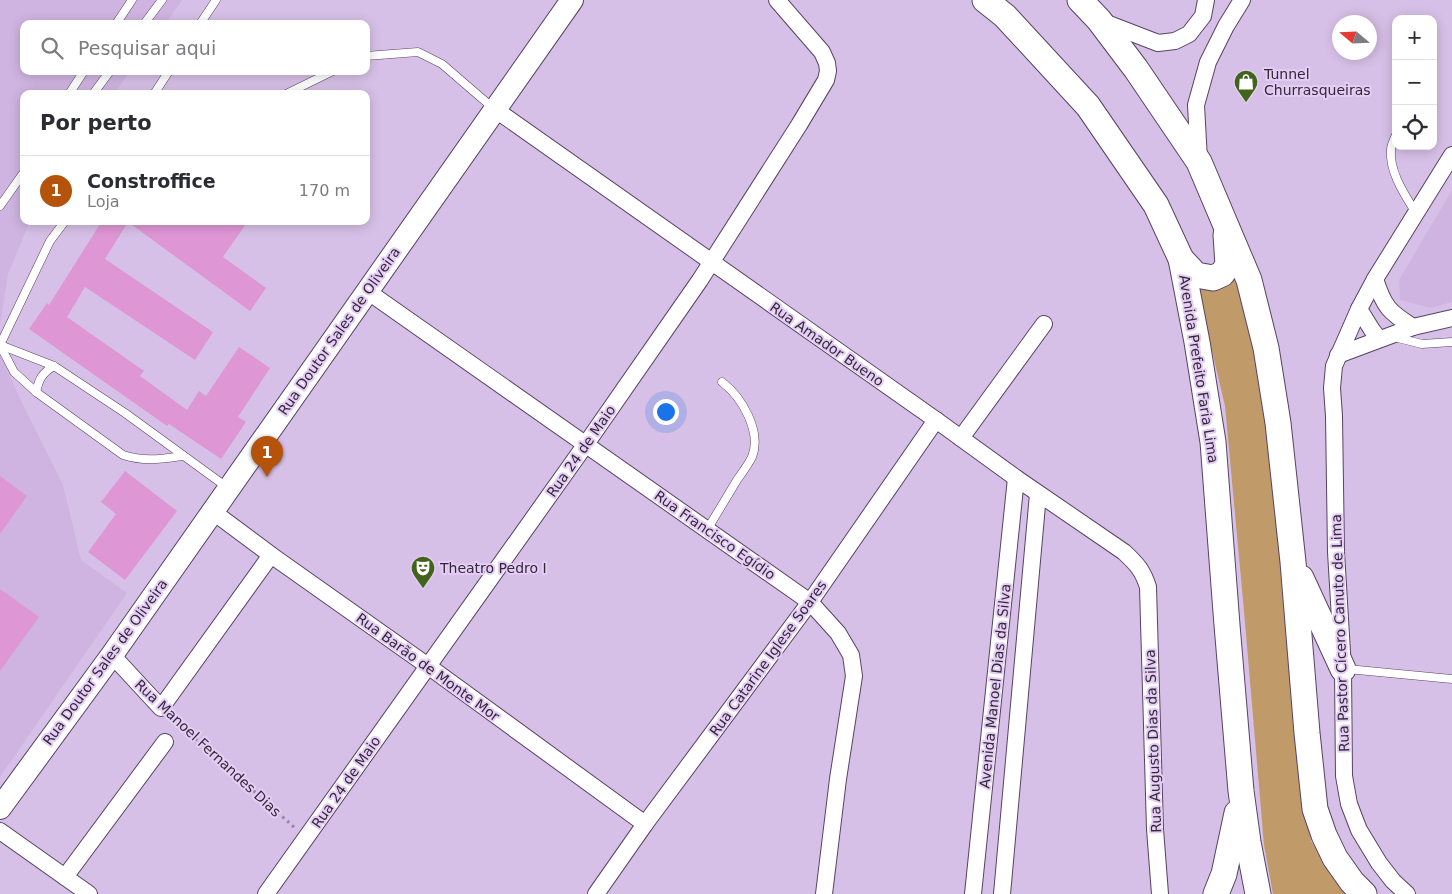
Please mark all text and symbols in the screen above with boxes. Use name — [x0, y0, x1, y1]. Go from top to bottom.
north arrow — [1332, 15, 1377, 60]
map controls — [1392, 15, 1437, 150]
button: + — [1392, 15, 1437, 60]
search box — [20, 20, 370, 75]
icon: search — [38, 34, 66, 62]
text: Pesquisar aqui — [78, 37, 216, 59]
button: − — [1392, 60, 1437, 105]
place label: Tunnel Churrasqueiras — [1263, 66, 1371, 98]
shop icon: Tunnel Churrasqueiras — [1233, 69, 1259, 103]
button: locate — [1392, 105, 1437, 150]
text: Por perto — [40, 111, 152, 135]
text: Constroffice — [87, 170, 216, 192]
text: 1 — [50, 181, 62, 200]
text: 170 m — [299, 181, 350, 200]
text: Loja — [87, 192, 120, 211]
street label: Rua Doutor Sales de Oliveira — [275, 244, 403, 418]
street label: Avenida Prefeito Faria Lima — [1176, 274, 1222, 464]
street label: Rua Amador Bueno — [767, 299, 887, 389]
your location — [653, 399, 679, 425]
street label: Rua 24 de Maio — [543, 402, 619, 500]
pin: 1 — [251, 436, 283, 477]
street label: Rua Francisco Egídio — [652, 487, 778, 583]
street label: Rua Pastor Cícero Canuto de Lima — [1328, 514, 1352, 752]
theatre icon: Theatro Pedro I — [410, 555, 436, 589]
place label: Theatro Pedro I — [439, 560, 547, 576]
street label: Rua Doutor Sales de Oliveira — [39, 576, 171, 748]
street label: Rua Catarine Iglese Soares — [706, 577, 830, 739]
street label: Avenida Manoel Dias da Silva — [976, 583, 1014, 789]
street label: Rua Barão de Monte Mor — [353, 610, 503, 724]
street label: Rua Augusto Dias da Silva — [1142, 649, 1164, 833]
street label: Rua Manoel Fernandes Dias — [132, 676, 284, 820]
street label: Rua 24 de Maio — [308, 733, 384, 831]

